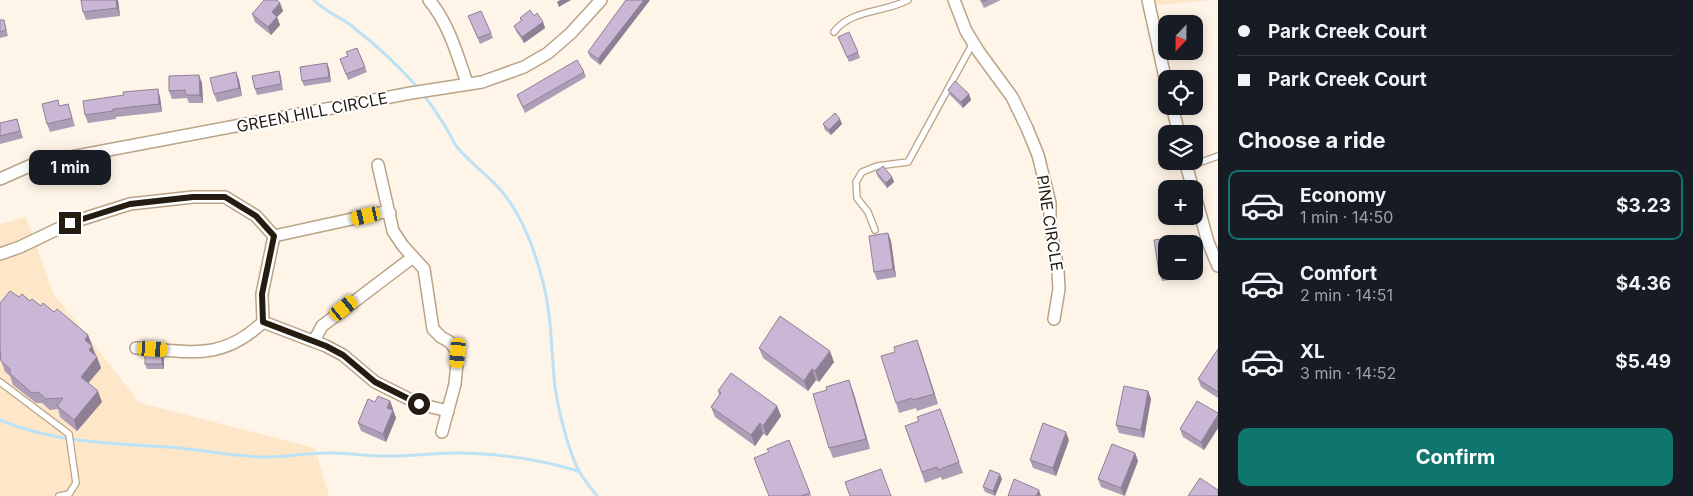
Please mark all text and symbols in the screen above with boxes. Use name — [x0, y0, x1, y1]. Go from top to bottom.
north arrow — [1158, 15, 1202, 60]
map controls — [1158, 15, 1203, 280]
text: Park Creek Court — [1268, 20, 1427, 43]
text: Park Creek Court — [1268, 68, 1427, 91]
button: locate — [1158, 70, 1203, 115]
street label: GREEN HILL CIRCLE — [235, 88, 389, 136]
button: layers — [1158, 125, 1203, 170]
text: Choose a ride — [1238, 127, 1386, 153]
callout: 1 min — [29, 150, 111, 186]
text: 1 min — [50, 157, 90, 177]
street label: PINE CIRCLE — [1033, 173, 1067, 273]
button: + — [1158, 180, 1203, 225]
icon: car — [1240, 183, 1285, 228]
text: Economy — [1300, 184, 1386, 207]
text: $3.23 — [1616, 194, 1671, 217]
car — [349, 205, 382, 227]
text: 1 min · 14:50 — [1300, 207, 1393, 227]
route end — [59, 212, 81, 234]
button: − — [1158, 235, 1203, 280]
icon: car — [1240, 261, 1285, 306]
text: Comfort — [1300, 262, 1377, 285]
text: $4.36 — [1616, 272, 1671, 295]
text: 2 min · 14:51 — [1300, 285, 1393, 305]
car — [327, 293, 360, 323]
car — [449, 337, 466, 369]
icon: car — [1240, 339, 1285, 384]
text: XL — [1300, 340, 1325, 363]
car — [137, 341, 168, 357]
text: $5.49 — [1615, 350, 1671, 373]
text: 3 min · 14:52 — [1300, 363, 1396, 383]
route start — [408, 393, 430, 415]
button: Confirm — [1238, 428, 1673, 486]

